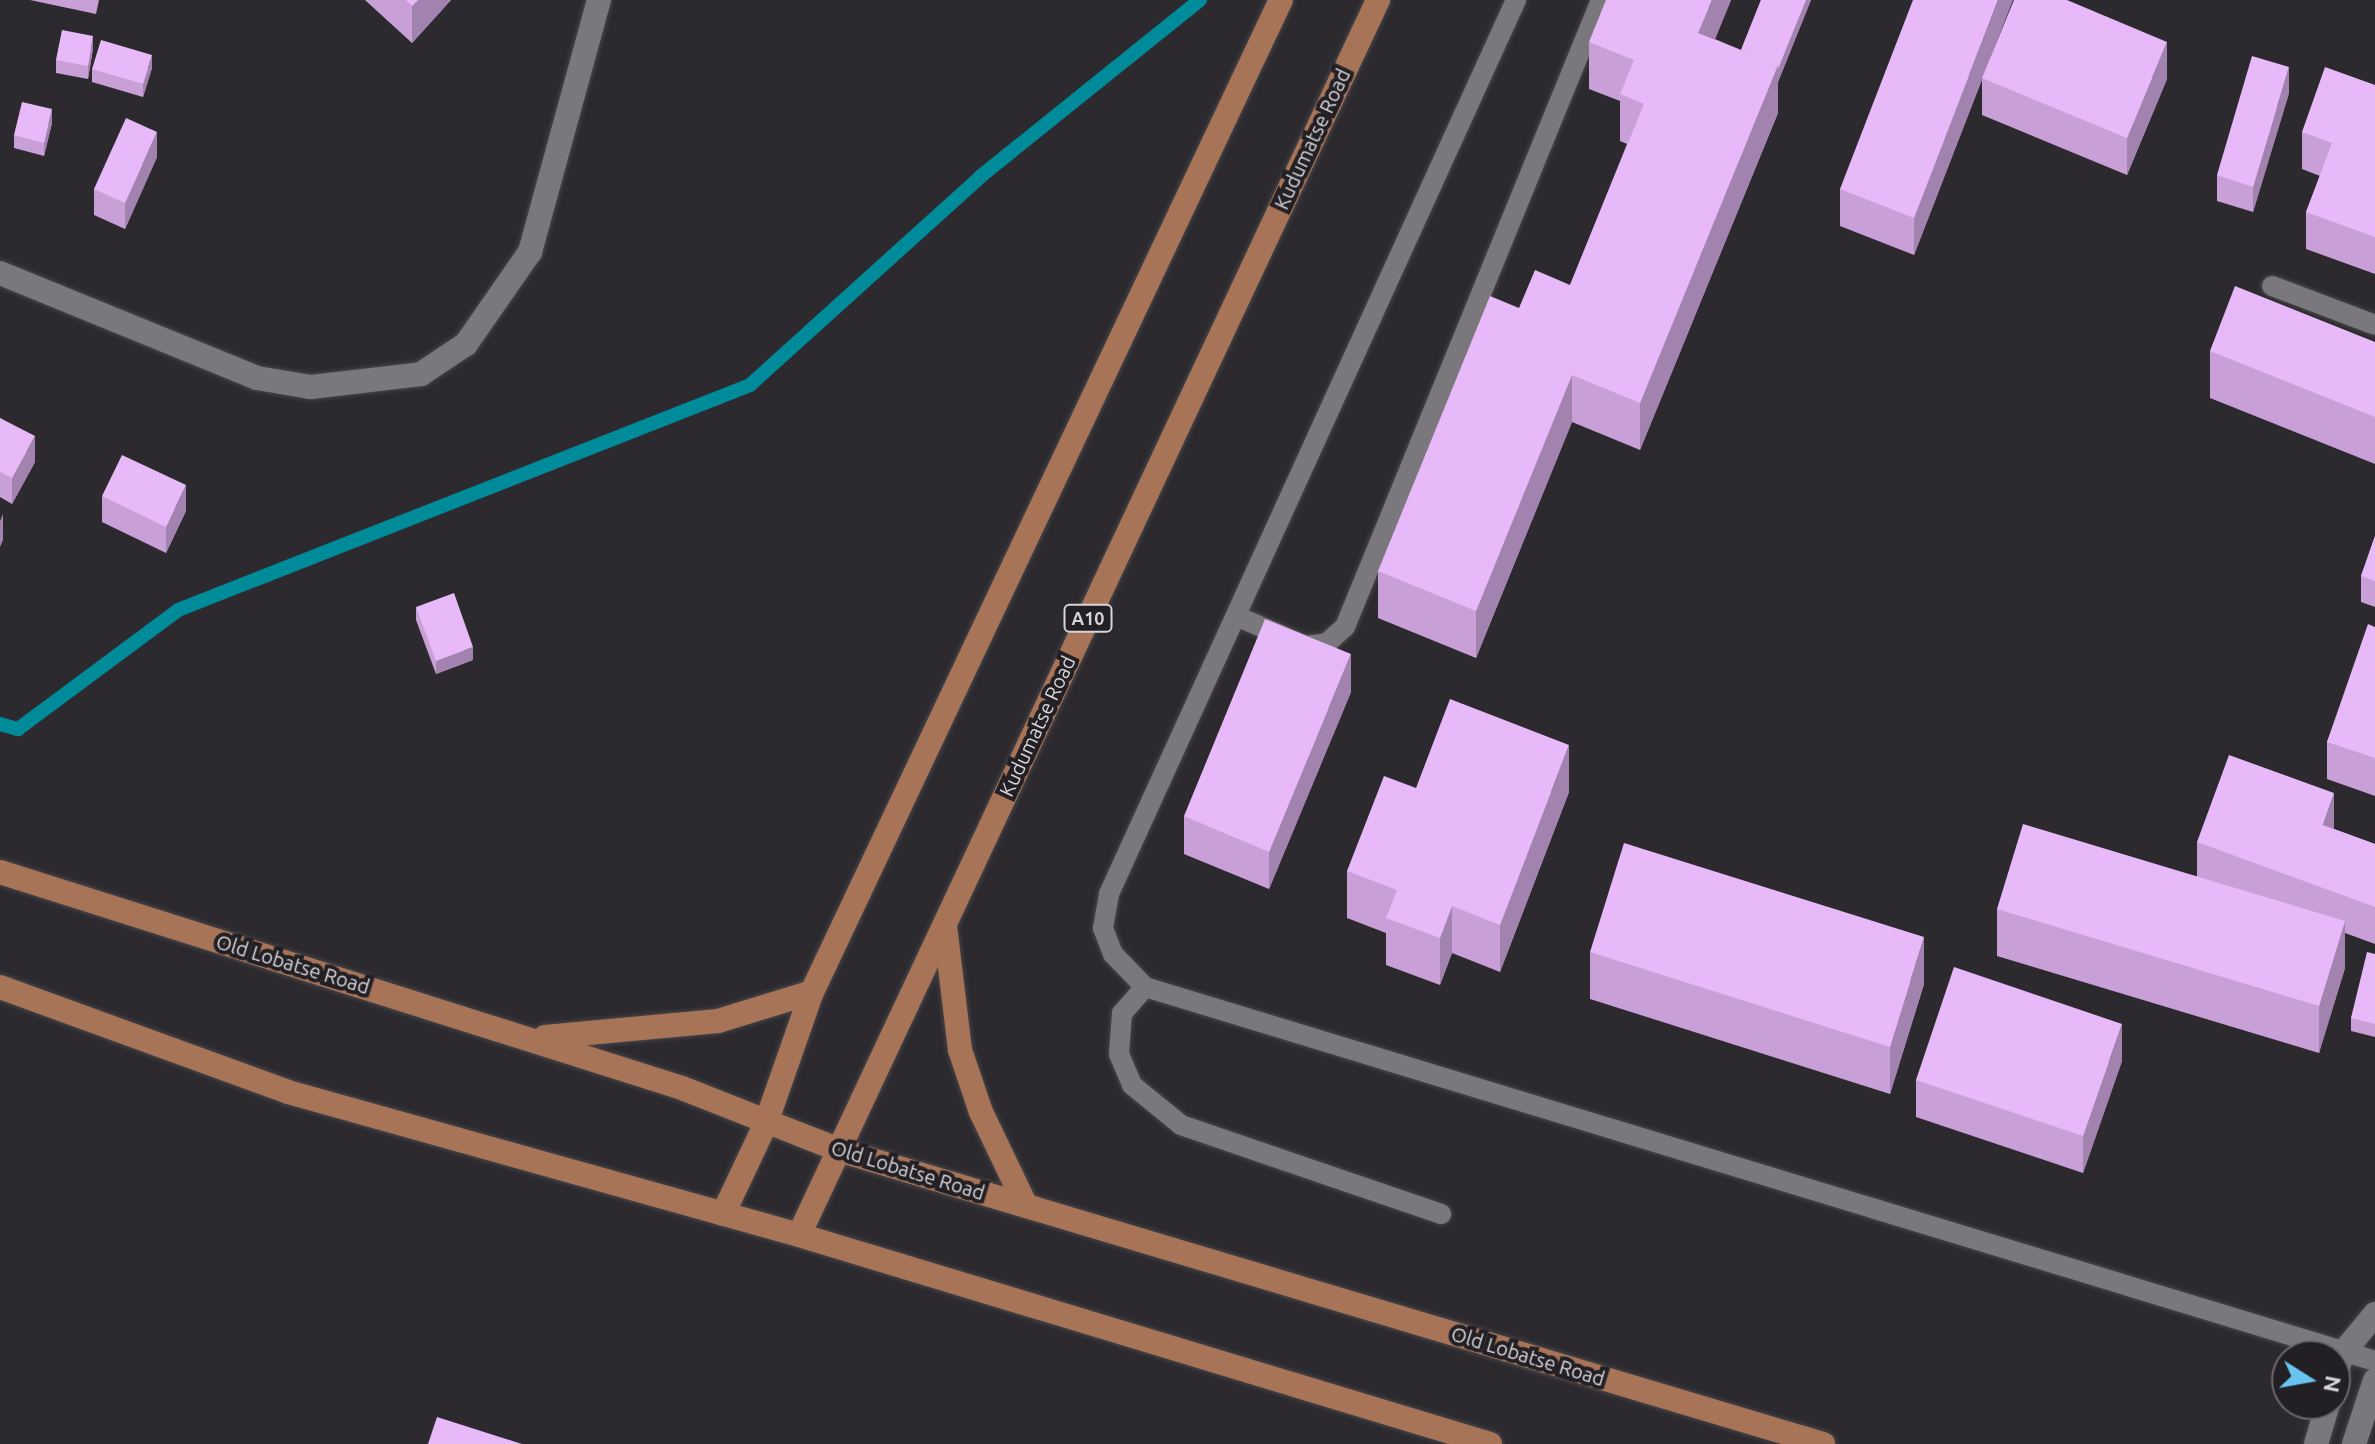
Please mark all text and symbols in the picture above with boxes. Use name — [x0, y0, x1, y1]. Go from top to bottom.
street label: Kudumatse Road — [1269, 65, 1355, 213]
road number: A10 — [1062, 604, 1114, 632]
street label: Kudumatse Road — [994, 652, 1080, 800]
street label: Old Lobatse Road — [213, 929, 373, 999]
street label: Old Lobatse Road — [828, 1135, 988, 1205]
street label: Old Lobatse Road — [1448, 1321, 1608, 1391]
north arrow — [2271, 1340, 2351, 1420]
text: N — [2319, 1374, 2347, 1395]

